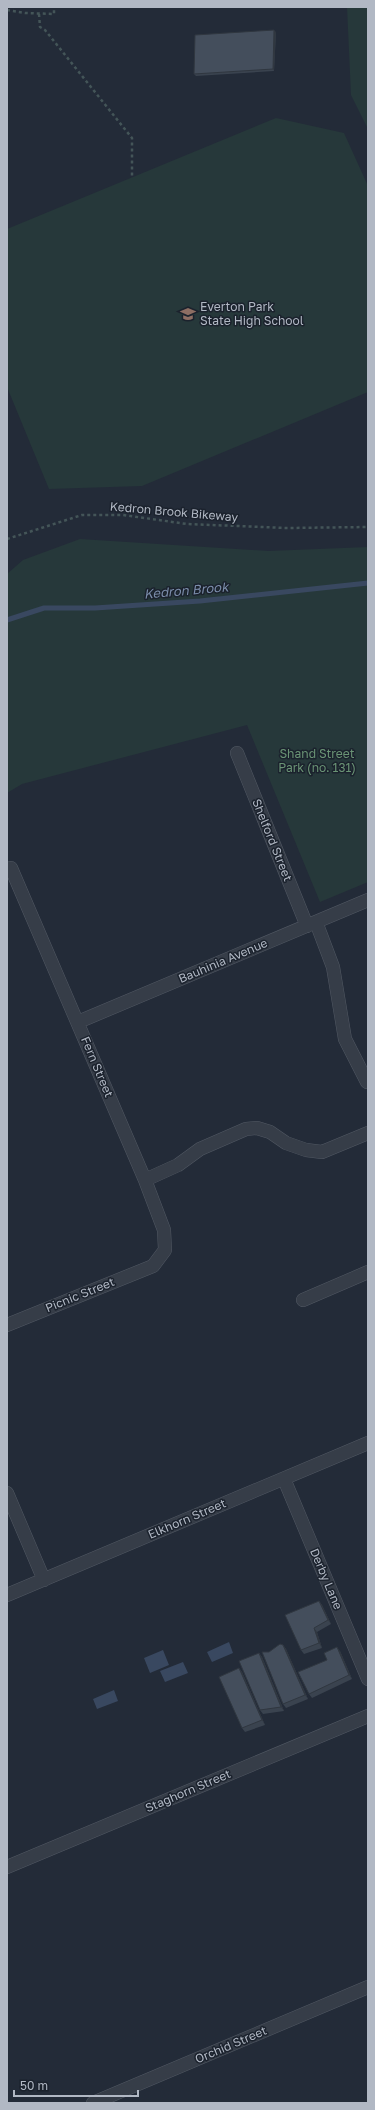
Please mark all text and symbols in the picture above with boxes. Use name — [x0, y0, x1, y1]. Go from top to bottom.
place label: Everton Park State High School — [200, 299, 304, 328]
school or university icon: Everton Park State High School — [179, 305, 197, 323]
street label: Kedron Brook Bikeway — [109, 498, 239, 525]
water label: Kedron Brook — [143, 578, 231, 602]
park label: Shand Street Park (no. 131) — [278, 746, 356, 775]
street label: Shelford Street — [249, 796, 296, 883]
street label: Bauhinia Avenue — [176, 935, 270, 986]
street label: Fern Street — [78, 1034, 117, 1100]
street label: Picnic Street — [43, 1274, 117, 1315]
street label: Elkhorn Street — [146, 1495, 228, 1542]
street label: Derby Lane — [307, 1546, 346, 1612]
street label: Staghorn Street — [143, 1766, 233, 1815]
street label: Orchid Street — [193, 2023, 269, 2066]
scale bar — [14, 2072, 138, 2098]
text: 50 m — [20, 2078, 48, 2093]

